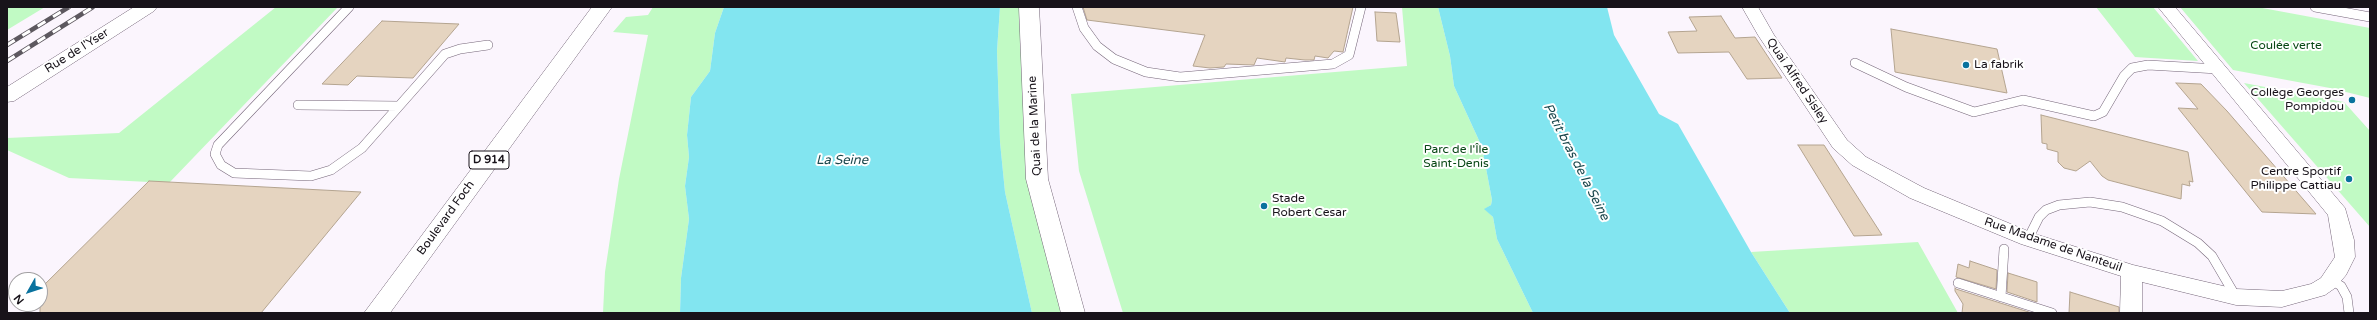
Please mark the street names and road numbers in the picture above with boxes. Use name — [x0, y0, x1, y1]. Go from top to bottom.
street label: Rue de l'Yser — [42, 26, 112, 76]
street label: Quai Alfred Sisley — [1763, 35, 1831, 127]
street label: Quai de la Marine — [1025, 76, 1045, 176]
road number: D 914 — [469, 151, 509, 169]
street label: Boulevard Foch — [414, 178, 478, 258]
street label: Rue Madame de Nanteuil — [1982, 215, 2124, 275]

